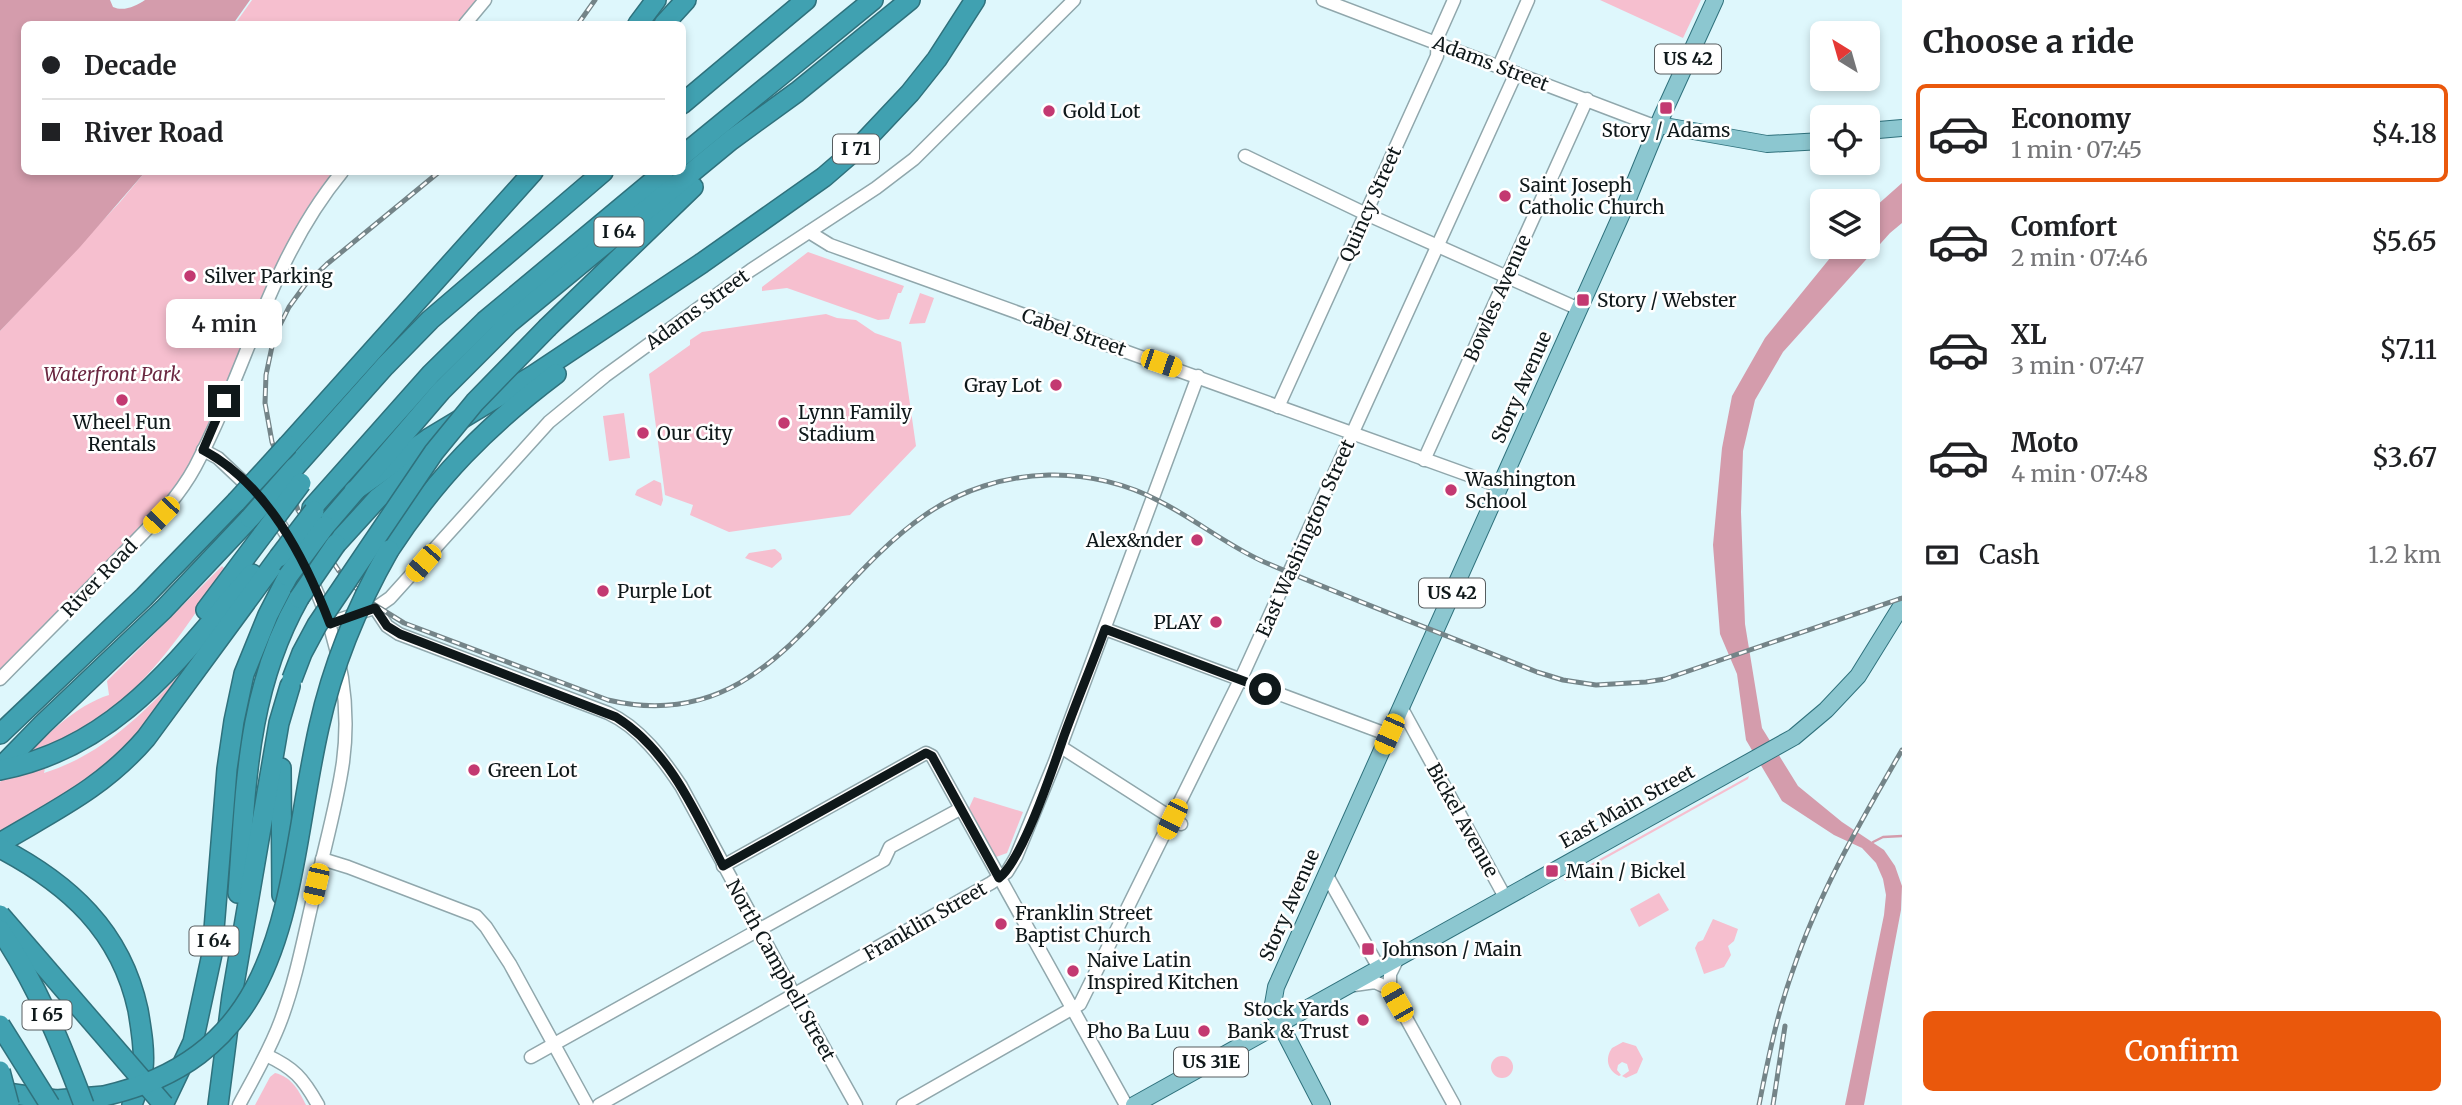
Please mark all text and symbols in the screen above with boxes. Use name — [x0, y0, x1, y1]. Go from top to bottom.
north arrow — [1810, 21, 1880, 91]
map controls — [1810, 21, 1880, 259]
text: Choose a ride — [1923, 22, 2134, 62]
street label: Adams Street — [1429, 30, 1553, 96]
road number: US 42 — [1655, 44, 1721, 74]
text: Decade — [84, 49, 177, 82]
place label: Gold Lot — [1063, 99, 1141, 123]
marker: Story / Adams — [1658, 100, 1674, 116]
icon: car — [1927, 102, 1990, 165]
text: Economy — [2011, 102, 2131, 135]
marker: Gold Lot — [1041, 103, 1057, 119]
button: locate — [1810, 105, 1880, 175]
text: River Road — [84, 116, 223, 149]
text: $4.18 — [2371, 117, 2437, 150]
place label: Story / Adams — [1602, 118, 1730, 142]
road number: I 71 — [833, 134, 879, 164]
text: 1 min · 07:45 — [2011, 135, 2142, 164]
street label: Quincy Street — [1334, 142, 1406, 266]
place label: Saint Joseph Catholic Church — [1519, 173, 1665, 219]
marker: Saint Joseph Catholic Church — [1497, 188, 1513, 204]
button: layers — [1810, 189, 1880, 259]
icon: car — [1927, 210, 1990, 273]
text: Comfort — [2011, 210, 2117, 243]
road number: I 64 — [594, 218, 644, 246]
text: $5.65 — [2371, 225, 2437, 258]
street label: Bowles Avenue — [1458, 231, 1536, 365]
text: 2 min · 07:46 — [2011, 243, 2148, 272]
street label: Adams Street — [640, 263, 754, 355]
place label: Silver Parking — [204, 264, 333, 288]
marker: Silver Parking — [182, 268, 198, 284]
place label: Story / Webster — [1597, 288, 1737, 312]
marker: Story / Webster — [1575, 292, 1591, 308]
callout: 4 min — [166, 300, 282, 348]
street label: Cabel Street — [1018, 303, 1130, 361]
text: 4 min — [191, 309, 257, 338]
icon: car — [1927, 318, 1990, 381]
text: XL — [2011, 318, 2047, 351]
street label: Story Avenue — [1486, 327, 1556, 447]
text: $7.11 — [2379, 333, 2437, 366]
car — [1138, 346, 1185, 380]
text: 3 min · 07:47 — [2011, 351, 2144, 380]
park label: Waterfront Park — [43, 362, 181, 386]
place label: Gray Lot — [964, 373, 1043, 397]
marker: Gray Lot — [1048, 377, 1064, 393]
route end — [208, 385, 240, 417]
marker: Wheel Fun Rentals — [114, 392, 130, 408]
place label: Lynn Family Stadium — [798, 400, 912, 446]
place label: Wheel Fun Rentals — [72, 410, 171, 456]
marker: Lynn Family Stadium — [776, 415, 792, 431]
place label: Our City — [657, 421, 732, 445]
marker: Our City — [635, 425, 651, 441]
icon: car — [1927, 426, 1990, 489]
text: Moto — [2011, 426, 2078, 459]
street label: East Washington Street — [1251, 435, 1360, 641]
text: $3.67 — [2372, 441, 2437, 474]
text: 4 min · 07:48 — [2011, 459, 2148, 488]
place label: Washington School — [1464, 467, 1576, 513]
marker: Washington School — [1443, 482, 1459, 498]
car — [139, 493, 184, 537]
place label: Alex&nder — [1085, 528, 1183, 552]
marker: Alex&nder — [1189, 532, 1205, 548]
street label: River Road — [56, 534, 142, 622]
icon: cash — [1923, 536, 1961, 574]
text: Cash — [1979, 538, 2040, 571]
car — [402, 540, 445, 586]
text: 1.2 km — [2368, 540, 2441, 569]
road number: US 42 — [1419, 578, 1485, 608]
place label: Purple Lot — [617, 579, 713, 603]
marker: Purple Lot — [595, 583, 611, 599]
place label: PLAY — [1153, 610, 1203, 634]
marker: PLAY — [1208, 614, 1224, 630]
route start — [1249, 673, 1281, 705]
car — [1371, 711, 1408, 757]
place label: Green Lot — [488, 758, 578, 782]
street label: Bickel Avenue — [1422, 759, 1504, 881]
street label: East Main Street — [1555, 759, 1699, 853]
marker: Green Lot — [466, 762, 482, 778]
car — [1154, 796, 1191, 842]
street label: Story Avenue — [1254, 845, 1324, 965]
place label: Main / Bickel — [1566, 859, 1686, 883]
car — [302, 861, 331, 907]
marker: Main / Bickel — [1544, 863, 1560, 879]
street label: North Campbell Street — [721, 875, 841, 1065]
street label: Franklin Street — [859, 876, 991, 966]
place label: Franklin Street Baptist Church — [1015, 901, 1153, 947]
marker: Franklin Street Baptist Church — [993, 916, 1009, 932]
road number: I 64 — [190, 926, 238, 956]
place label: Johnson / Main — [1381, 937, 1522, 961]
marker: Johnson / Main — [1360, 941, 1376, 957]
place label: Naive Latin Inspired Kitchen — [1087, 948, 1239, 994]
marker: Naive Latin Inspired Kitchen — [1065, 963, 1081, 979]
car — [1378, 979, 1417, 1025]
place label: Stock Yards Bank & Trust — [1227, 997, 1350, 1043]
road number: I 65 — [22, 1000, 72, 1030]
button: Confirm — [1923, 1011, 2441, 1091]
marker: Stock Yards Bank & Trust — [1355, 1012, 1371, 1028]
place label: Pho Ba Luu — [1087, 1019, 1190, 1043]
marker: Pho Ba Luu — [1196, 1023, 1212, 1039]
road number: US 31E — [1174, 1048, 1248, 1077]

